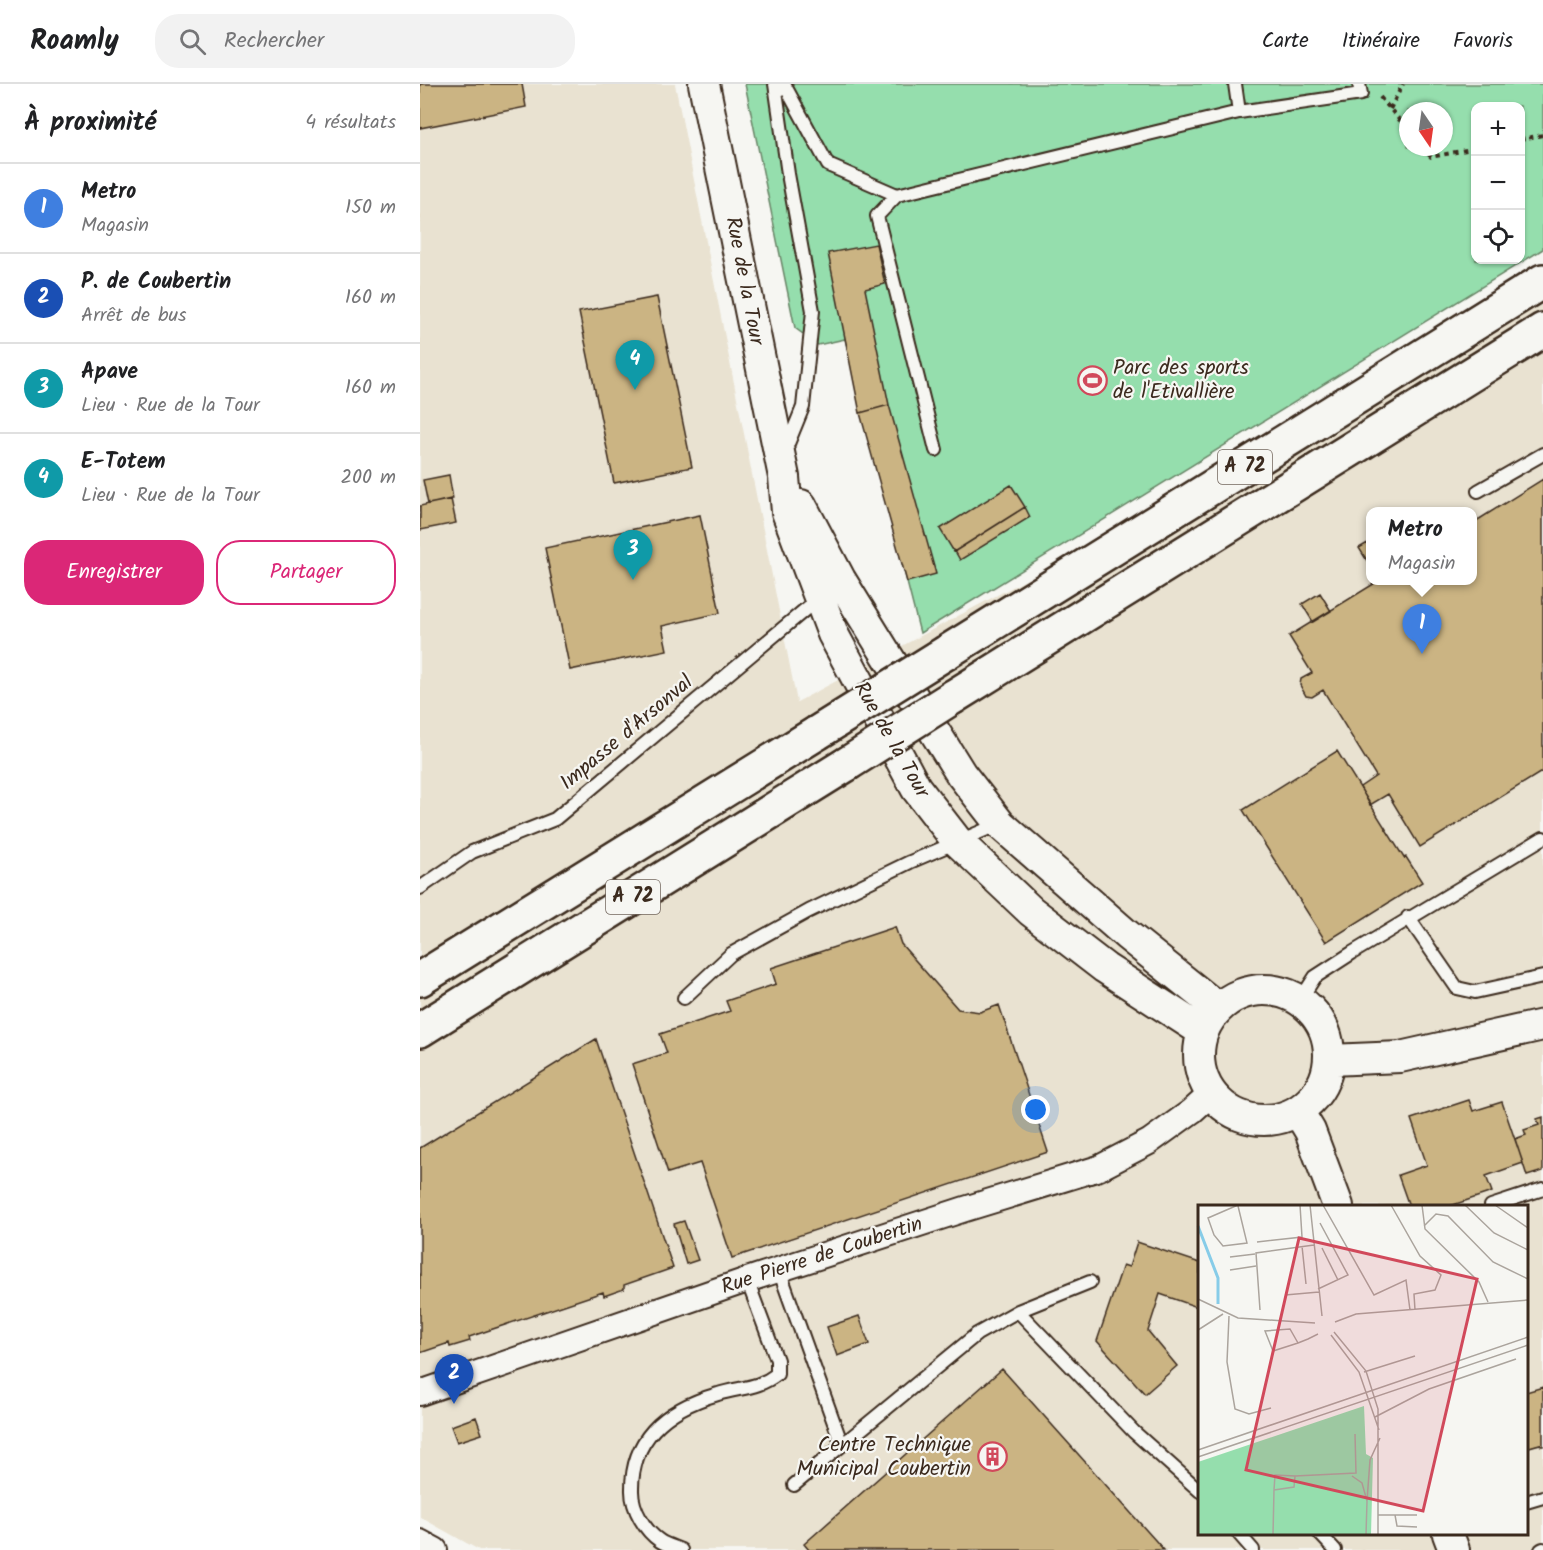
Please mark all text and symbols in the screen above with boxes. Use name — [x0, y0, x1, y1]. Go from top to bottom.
search box — [155, 14, 575, 68]
text: Roamly — [30, 19, 119, 64]
text: Rechercher — [224, 24, 324, 59]
icon: search — [176, 25, 209, 58]
text: Carte — [1262, 25, 1309, 58]
text: Itinéraire — [1342, 25, 1420, 58]
text: Favoris — [1453, 25, 1513, 58]
text: À proximité — [24, 102, 156, 144]
north arrow — [1399, 102, 1453, 156]
map controls — [1471, 102, 1525, 264]
button: + — [1471, 102, 1525, 156]
text: 4 résultats — [305, 107, 396, 139]
button: − — [1471, 156, 1525, 210]
text: Metro — [81, 175, 136, 210]
text: 1 — [40, 192, 47, 224]
text: 150 m — [345, 192, 396, 224]
text: Magasin — [81, 210, 149, 242]
button: locate — [1471, 210, 1525, 264]
street label: Rue de la Tour — [715, 214, 773, 349]
text: P. de Coubertin — [81, 265, 231, 300]
text: 2 — [38, 282, 49, 314]
text: 160 m — [345, 282, 396, 314]
text: Arrêt de bus — [81, 300, 187, 332]
pin: 4 — [616, 340, 654, 390]
place label: Parc des sports de l'Etivallière — [1113, 352, 1249, 409]
text: Apave — [81, 355, 138, 390]
sports icon: Parc des sports de l'Etivallière — [1076, 364, 1108, 396]
text: 3 — [38, 372, 49, 404]
text: 160 m — [345, 372, 396, 404]
text: Lieu · Rue de la Tour — [81, 390, 260, 422]
text: E-Totem — [81, 445, 165, 480]
road number: A 72 — [1218, 450, 1272, 484]
text: 4 — [38, 462, 49, 494]
text: 200 m — [340, 462, 396, 494]
text: Lieu · Rue de la Tour — [81, 480, 260, 512]
popup — [1366, 507, 1477, 585]
text: Metro — [1388, 513, 1443, 548]
pin: 3 — [614, 530, 652, 580]
button: Enregistrer — [24, 540, 204, 605]
button: Partager — [216, 540, 396, 605]
text: Magasin — [1388, 548, 1455, 580]
pin: 1 — [1402, 604, 1442, 654]
street label: Impasse d'Arsonval — [553, 667, 701, 799]
street label: Rue de la Tour — [844, 676, 938, 805]
road number: A 72 — [606, 880, 660, 914]
your location — [1021, 1095, 1050, 1124]
inset map — [1198, 1205, 1528, 1535]
street label: Rue Pierre de Coubertin — [717, 1208, 927, 1304]
pin: 2 — [435, 1354, 474, 1404]
place label: Centre Technique Municipal Coubertin — [796, 1429, 972, 1486]
building icon: Centre Technique Municipal Coubertin — [976, 1441, 1008, 1473]

